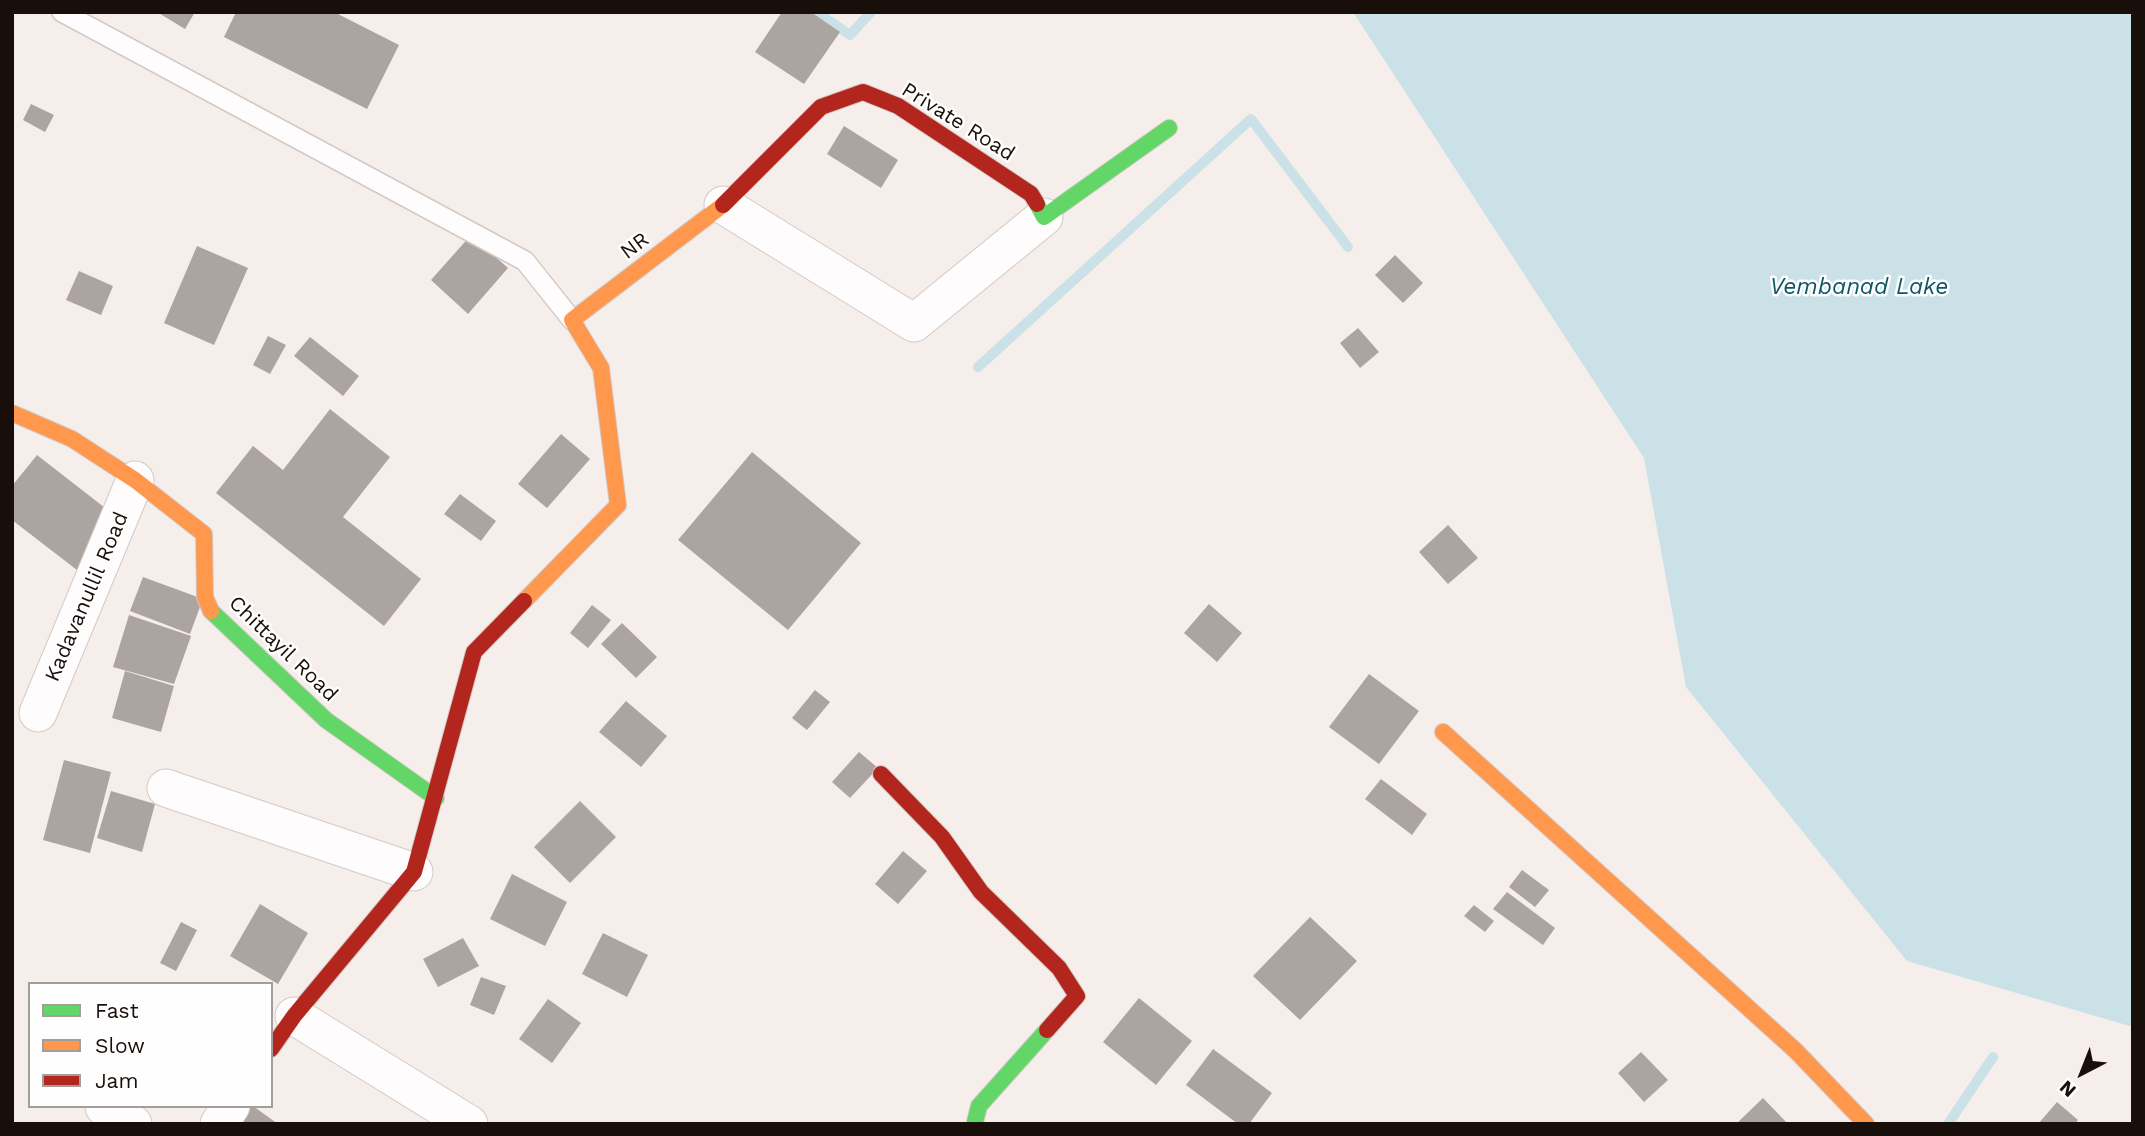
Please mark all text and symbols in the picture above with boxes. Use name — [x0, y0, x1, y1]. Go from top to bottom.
street label: Private Road — [897, 77, 1019, 167]
street label: NR — [616, 227, 654, 265]
water label: Vembanad Lake — [1770, 273, 1948, 301]
street label: Kadavanullil Road — [40, 508, 134, 686]
street label: Chittayil Road — [223, 591, 343, 707]
legend — [28, 982, 273, 1108]
text: Fast — [95, 998, 139, 1023]
text: Slow — [95, 1033, 145, 1058]
north arrow — [2047, 1038, 2117, 1108]
text: Jam — [95, 1068, 138, 1093]
text: N — [2055, 1076, 2081, 1102]

